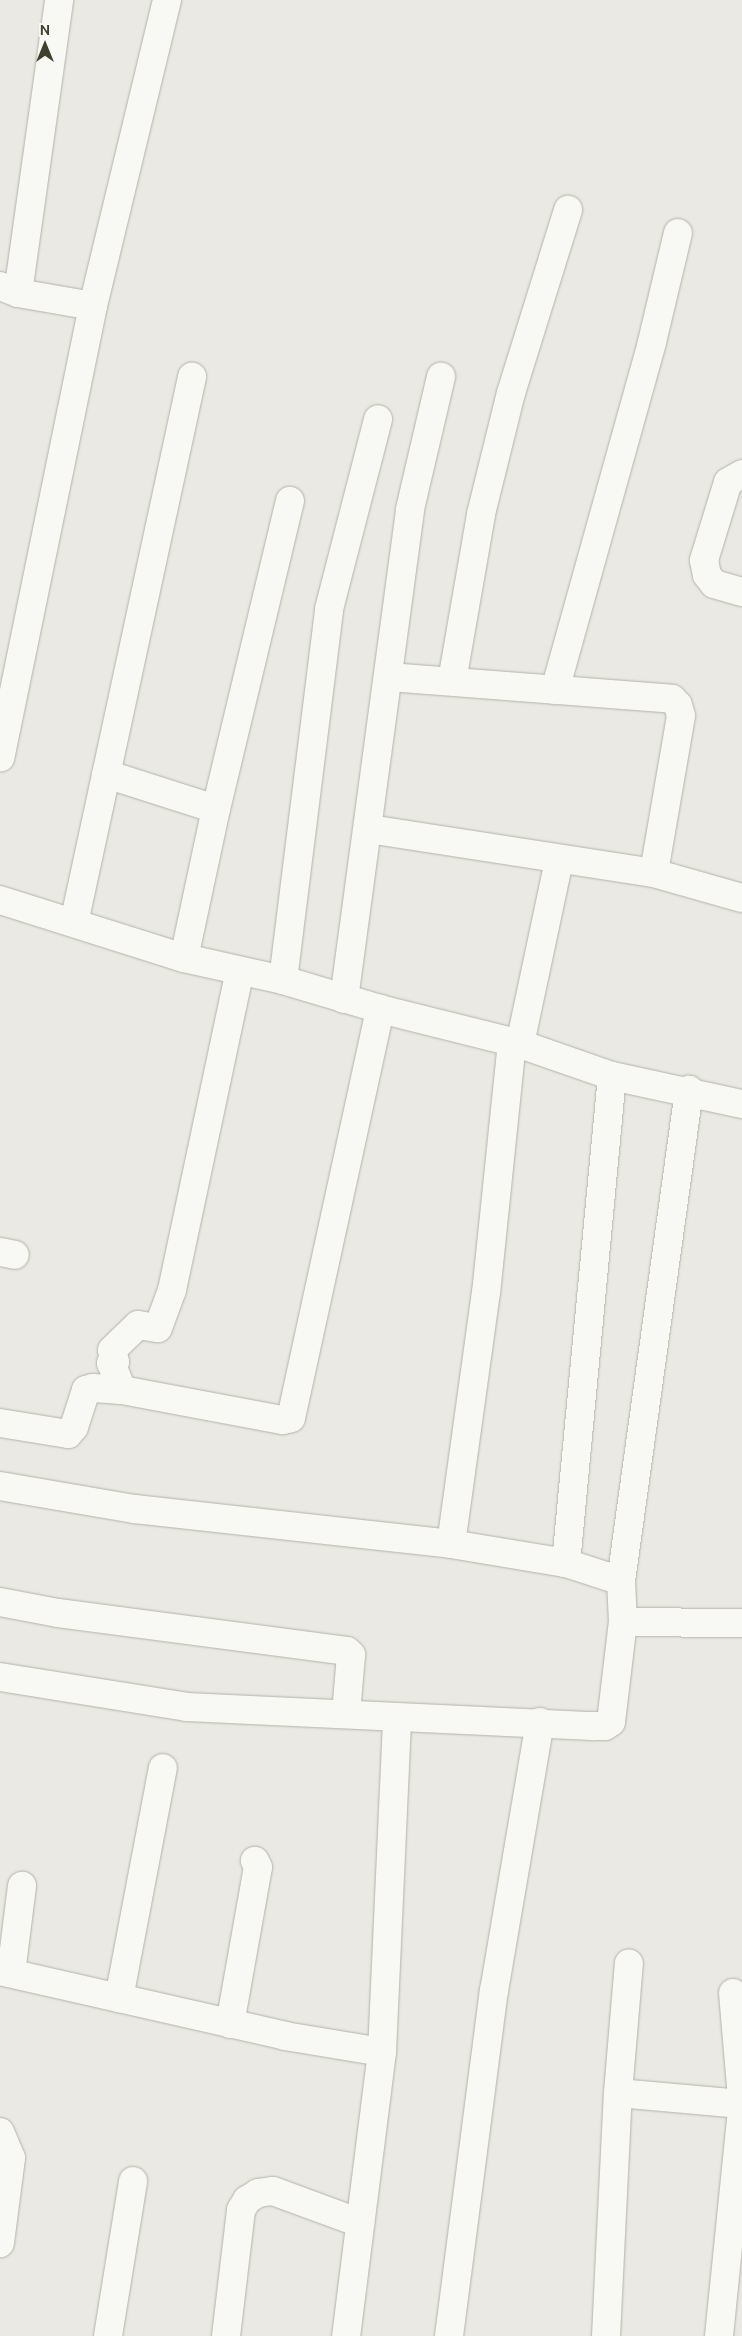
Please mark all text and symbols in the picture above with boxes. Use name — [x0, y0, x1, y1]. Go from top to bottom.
north arrow — [20, 20, 70, 70]
text: N — [40, 22, 50, 38]

